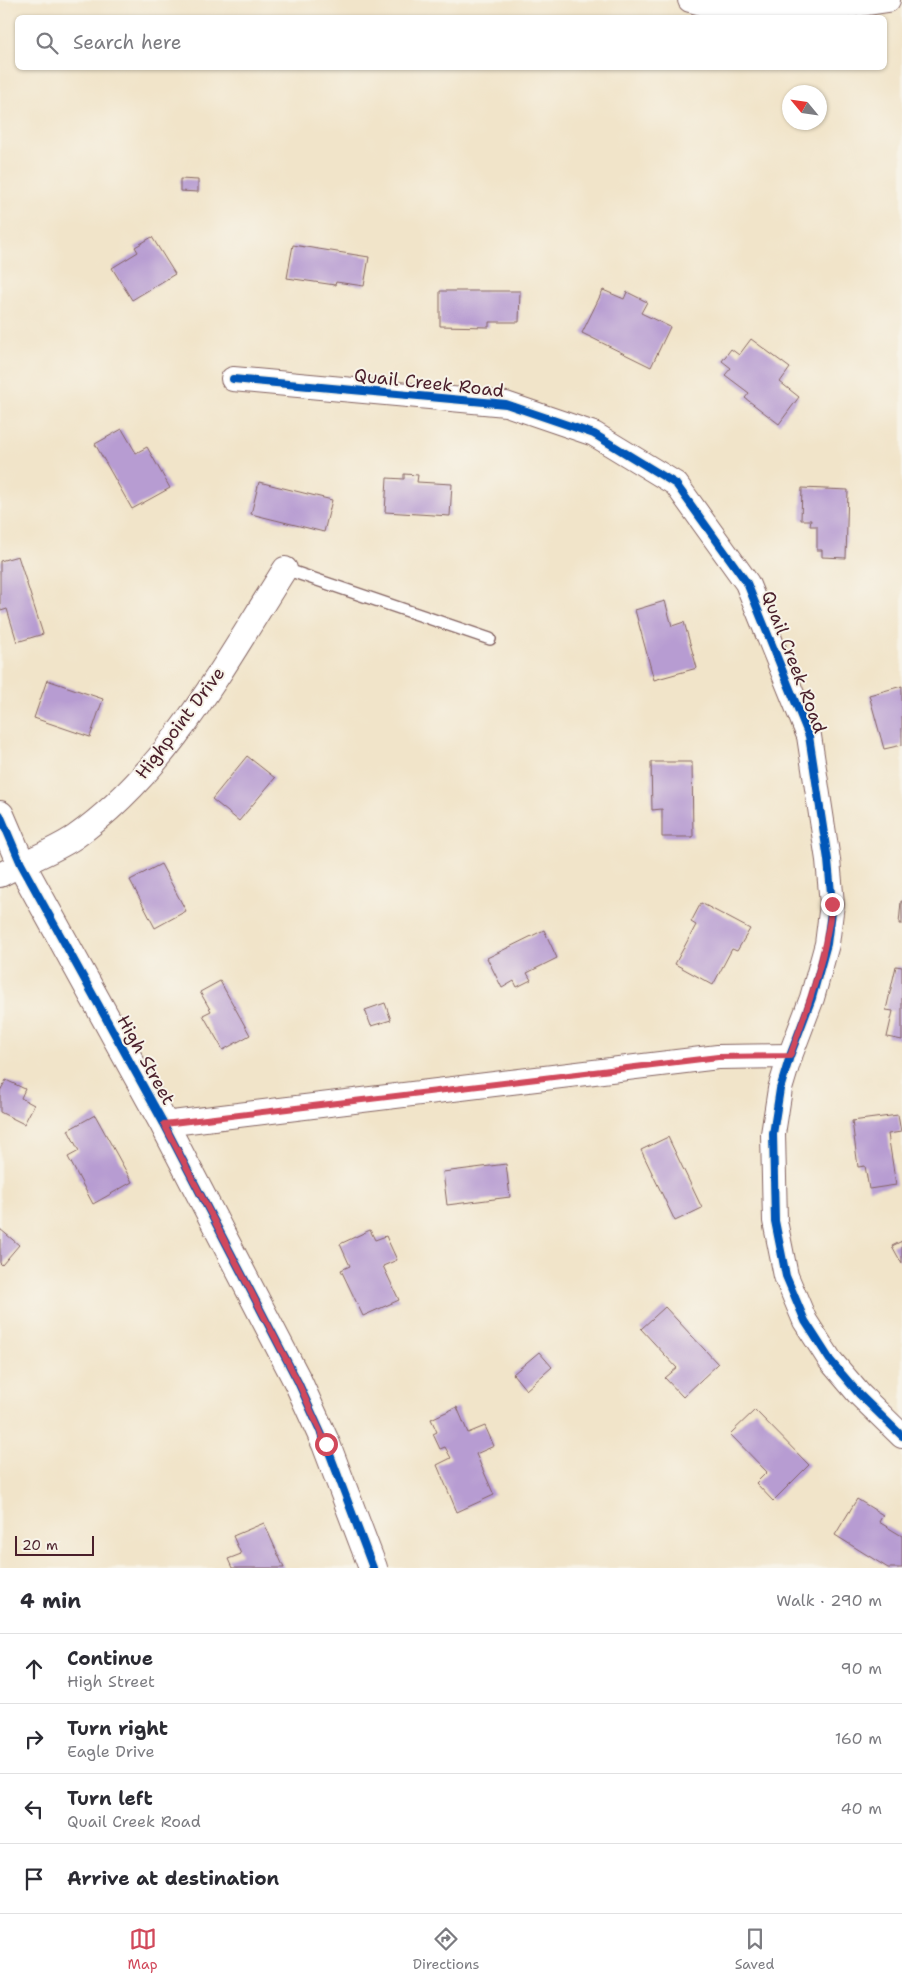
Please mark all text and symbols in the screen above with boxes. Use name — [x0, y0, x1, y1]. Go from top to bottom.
search box — [15, 15, 887, 70]
icon: search — [33, 29, 61, 57]
text: Search here — [73, 30, 182, 55]
north arrow — [782, 85, 827, 130]
street label: Quail Creek Road — [353, 363, 505, 403]
street label: Quail Creek Road — [756, 587, 832, 737]
street label: Highpoint Drive — [130, 662, 230, 784]
route end — [821, 893, 844, 916]
street label: High Street — [111, 1011, 181, 1109]
route start — [315, 1433, 338, 1456]
scale bar — [15, 1533, 94, 1556]
text: 20 m — [22, 1536, 58, 1554]
text: 4 min — [20, 1587, 81, 1615]
text: Walk · 290 m — [776, 1590, 882, 1611]
text: Continue — [67, 1646, 153, 1671]
icon: ahead — [20, 1655, 48, 1683]
text: 90 m — [841, 1658, 882, 1679]
text: High Street — [67, 1671, 155, 1692]
text: Turn right — [67, 1716, 168, 1741]
icon: right — [20, 1725, 48, 1753]
text: 160 m — [835, 1728, 882, 1749]
text: Eagle Drive — [67, 1741, 155, 1762]
text: Turn left — [67, 1786, 153, 1811]
icon: left — [20, 1795, 48, 1823]
text: 40 m — [840, 1798, 882, 1819]
text: Quail Creek Road — [67, 1811, 201, 1832]
icon: arrive — [20, 1865, 48, 1893]
text: Arrive at destination — [67, 1866, 279, 1891]
tab: Map — [128, 1925, 158, 1973]
tab: Directions — [413, 1925, 479, 1973]
tab: Saved — [735, 1925, 774, 1973]

